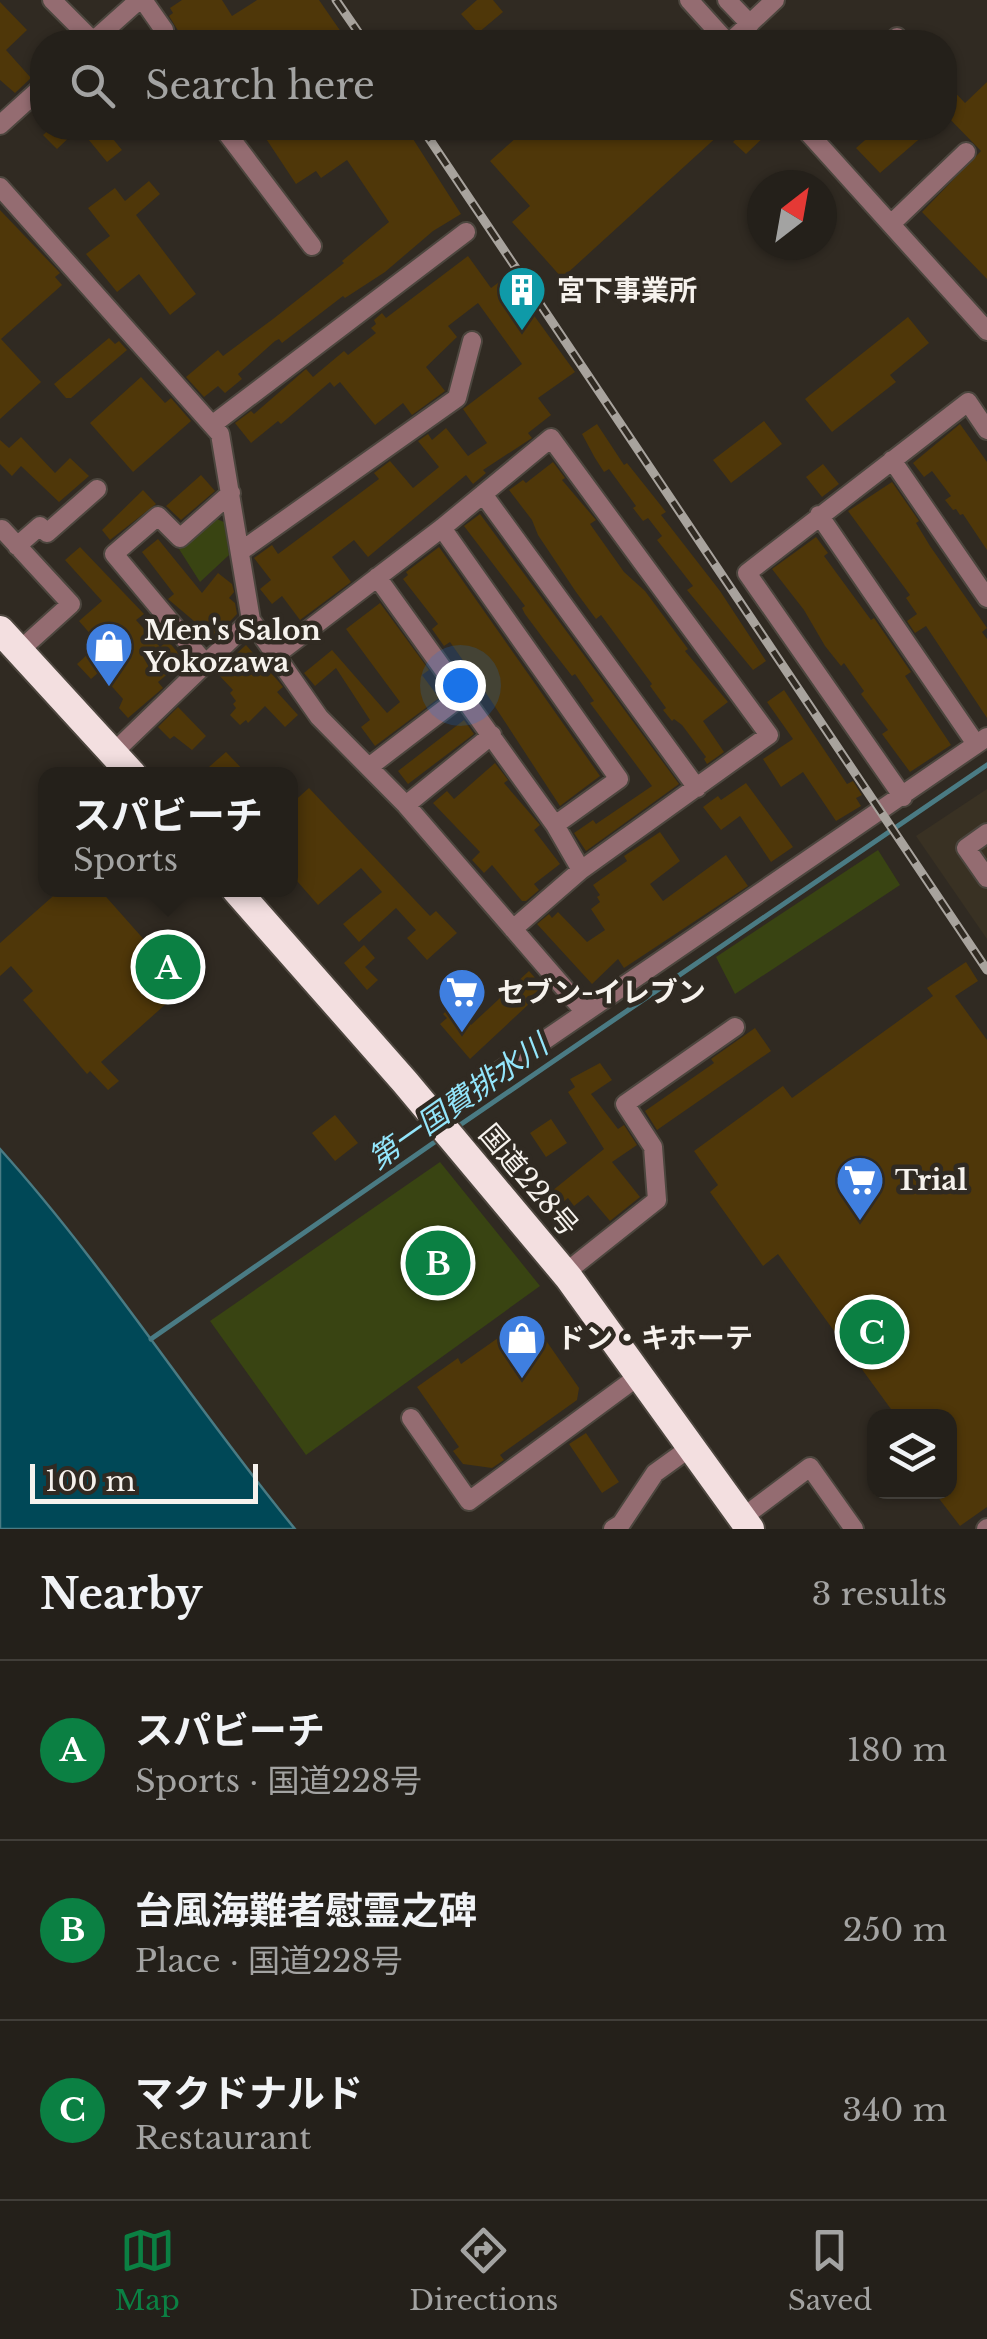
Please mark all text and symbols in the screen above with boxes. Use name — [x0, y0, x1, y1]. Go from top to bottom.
search box — [30, 30, 957, 140]
icon: search — [65, 58, 120, 113]
text: Search here — [145, 62, 375, 109]
north arrow — [747, 170, 837, 260]
building icon: 宮下事業所 — [496, 264, 548, 332]
place label: 宮下事業所 — [557, 273, 697, 308]
place label: Men's Salon Yokozawa — [143, 613, 321, 680]
shop icon: Men's Salon Yokozawa — [83, 620, 135, 688]
your location — [435, 660, 486, 711]
popup — [38, 767, 298, 897]
text: スパビーチ — [73, 792, 263, 839]
text: Sports — [73, 840, 178, 880]
pin: A — [136, 930, 200, 1004]
supermarket icon: セブン-イレブン — [436, 966, 488, 1034]
place label: セブン-イレブン — [497, 975, 706, 1010]
water label: 第一国費排水川 — [361, 1024, 557, 1177]
street label: 国道228号 — [472, 1117, 586, 1243]
supermarket icon: Trial — [834, 1154, 886, 1222]
place label: Trial — [895, 1163, 967, 1198]
pin: B — [406, 1226, 470, 1300]
pin: C — [840, 1294, 904, 1370]
shop icon: ドン・キホーテ — [496, 1312, 548, 1380]
place label: ドン・キホーテ — [557, 1321, 753, 1356]
map controls — [867, 1409, 957, 1499]
button: layers — [867, 1409, 957, 1499]
scale bar — [30, 1459, 258, 1504]
text: 100 m — [45, 1464, 136, 1499]
text: Nearby — [40, 1568, 203, 1620]
text: 3 results — [812, 1574, 947, 1614]
text: スパビーチ — [135, 1707, 325, 1754]
text: A — [60, 1730, 85, 1770]
text: 180 m — [847, 1730, 947, 1770]
text: Sports · 国道228号 — [135, 1761, 422, 1801]
text: 台風海難者慰霊之碑 — [135, 1887, 477, 1934]
text: B — [60, 1910, 85, 1950]
text: 250 m — [843, 1910, 947, 1950]
text: Place · 国道228号 — [135, 1941, 403, 1981]
text: マクドナルド — [135, 2070, 363, 2117]
text: C — [59, 2090, 86, 2130]
text: 340 m — [842, 2090, 947, 2130]
text: Restaurant — [135, 2118, 311, 2158]
tab: Map — [115, 2223, 180, 2318]
tab: Directions — [409, 2223, 558, 2318]
tab: Saved — [788, 2223, 872, 2318]

